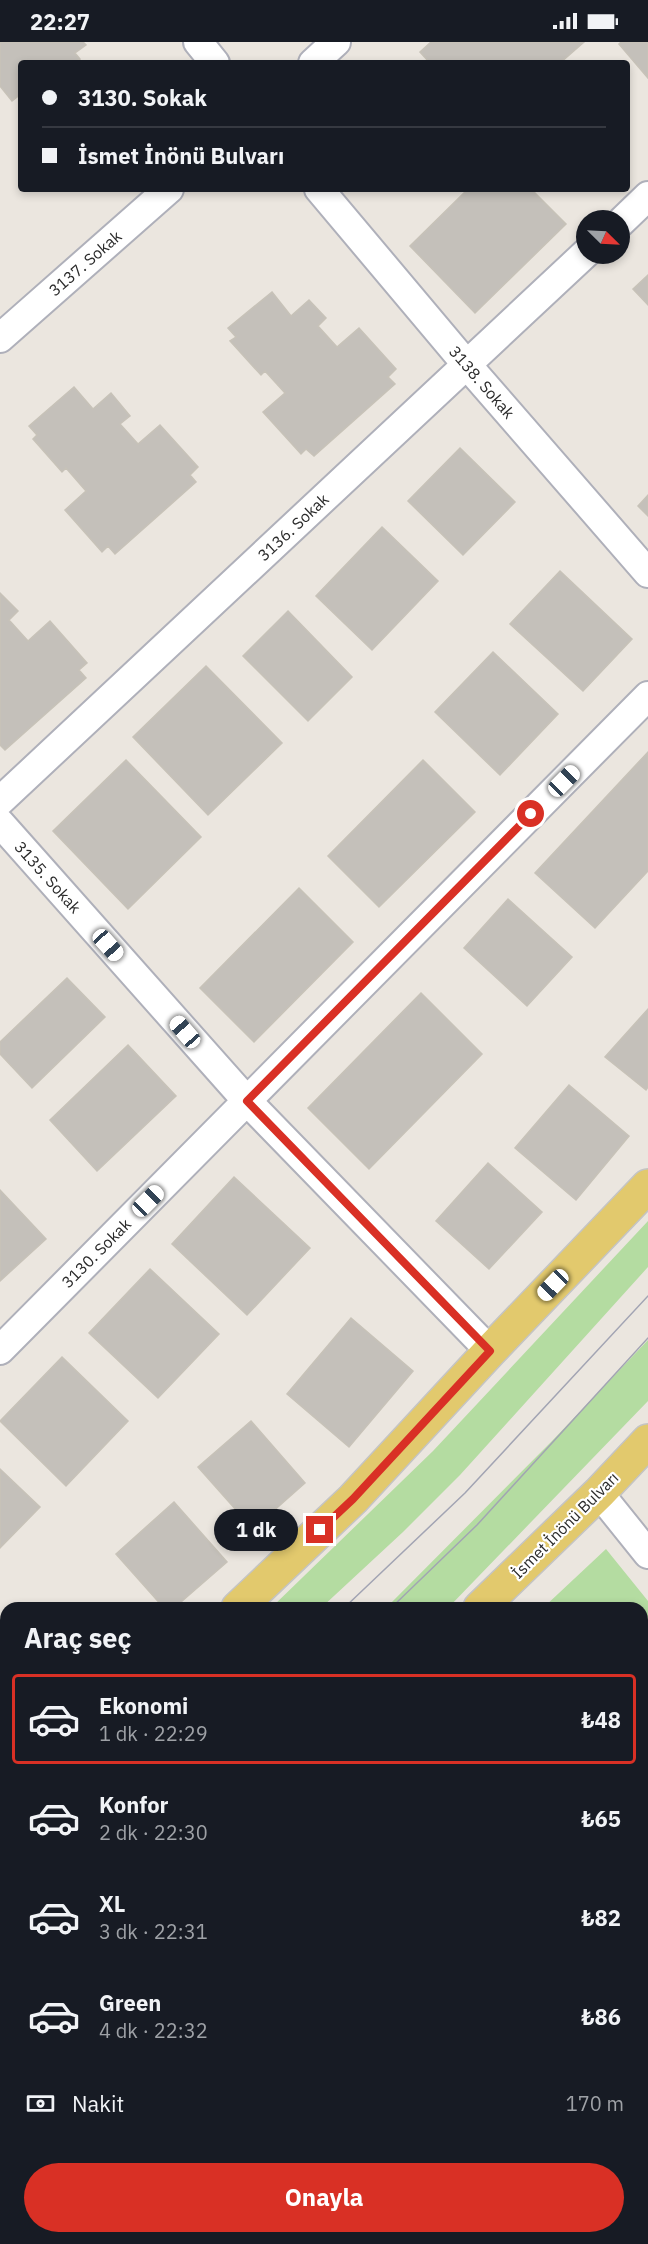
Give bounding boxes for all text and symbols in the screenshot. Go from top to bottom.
text: 22:27 [30,7,90,36]
text: 3130. Sokak [78,83,207,112]
text: İsmet İnönü Bulvarı [78,141,284,170]
north arrow [576,210,630,264]
map controls [576,210,630,264]
street label: 3137. Sokak [44,226,126,300]
street label: 3138. Sokak [445,341,519,423]
street label: 3136. Sokak [253,489,333,565]
car [545,762,583,800]
route start [517,800,544,827]
street label: 3135. Sokak [10,837,86,918]
car [89,926,127,964]
car [166,1013,204,1051]
car [129,1182,167,1220]
street label: 3130. Sokak [57,1214,135,1292]
car [534,1266,572,1304]
street label: İsmet İnönü Bulvarı [508,1468,622,1582]
callout: 1 dk [215,1509,299,1551]
text: 1 dk [236,1516,276,1543]
route end [306,1516,333,1543]
text: Araç seç [24,1620,131,1655]
text: Ekonomi [99,1691,188,1720]
icon: car [27,1692,81,1746]
text: ₺48 [581,1705,621,1734]
text: 1 dk · 22:29 [99,1720,208,1747]
text: Konfor [99,1790,168,1819]
icon: car [27,1791,81,1845]
text: ₺65 [581,1804,621,1833]
text: 2 dk · 22:30 [99,1819,208,1846]
text: XL [99,1889,125,1918]
icon: car [27,1890,81,1944]
text: ₺82 [581,1903,621,1932]
text: 3 dk · 22:31 [99,1918,208,1945]
text: Green [99,1988,161,2017]
icon: car [27,1989,81,2043]
text: ₺86 [581,2002,621,2031]
text: 4 dk · 22:32 [99,2017,208,2044]
icon: cash [24,2087,57,2120]
text: Nakit [72,2089,124,2118]
text: 170 m [566,2090,624,2117]
button: Onayla [24,2163,624,2232]

